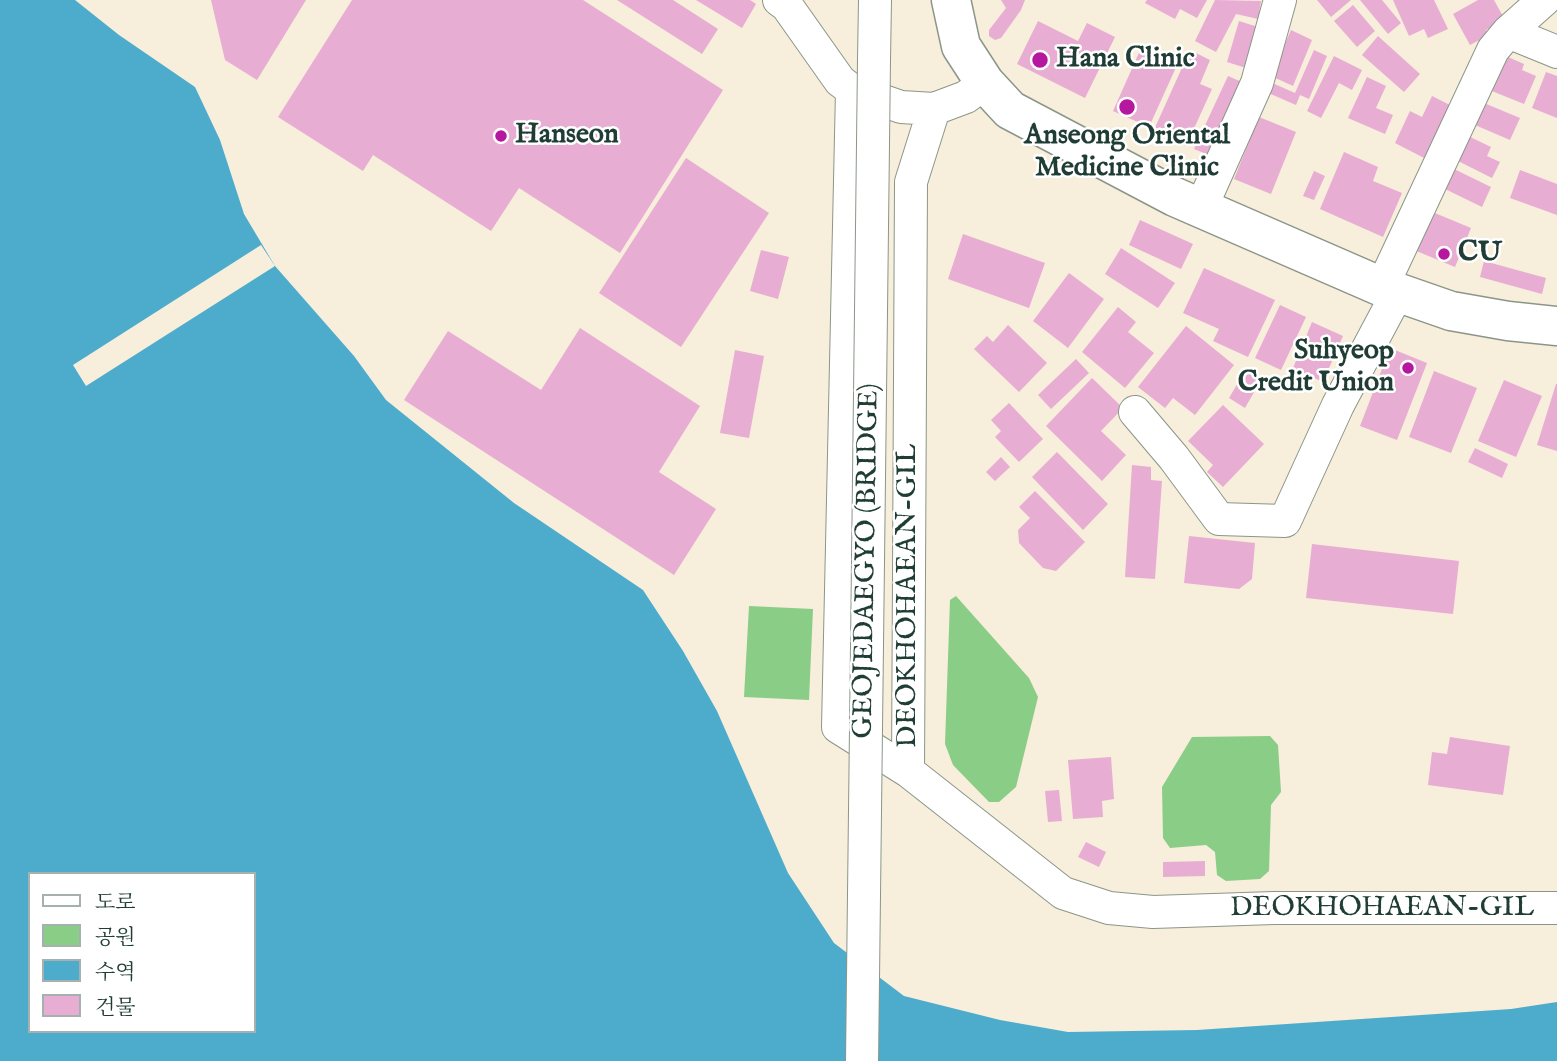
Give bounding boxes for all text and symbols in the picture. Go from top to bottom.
place label: Hana Clinic [1056,43,1195,77]
marker: Hana Clinic [1030,50,1050,70]
marker: Anseong Oriental Medicine Clinic [1117,97,1137,117]
place label: Hanseon [515,119,619,153]
place label: Anseong Oriental Medicine Clinic [1024,120,1230,186]
marker: Hanseon [493,128,509,144]
place label: CU [1458,237,1502,271]
marker: CU [1436,246,1452,262]
place label: Suhyeop Credit Union [1238,335,1394,401]
marker: Suhyeop Credit Union [1400,360,1416,376]
street label: GEOJEDAEGYO (BRIDGE) [848,383,888,739]
street label: DEOKHOHAEAN-GIL [892,444,926,748]
legend [28,872,256,1033]
text: 도로 [95,890,136,917]
street label: DEOKHOHAEAN-GIL [1230,892,1534,926]
text: 공원 [95,925,136,952]
text: 수역 [95,960,136,987]
text: 건물 [95,995,136,1022]

